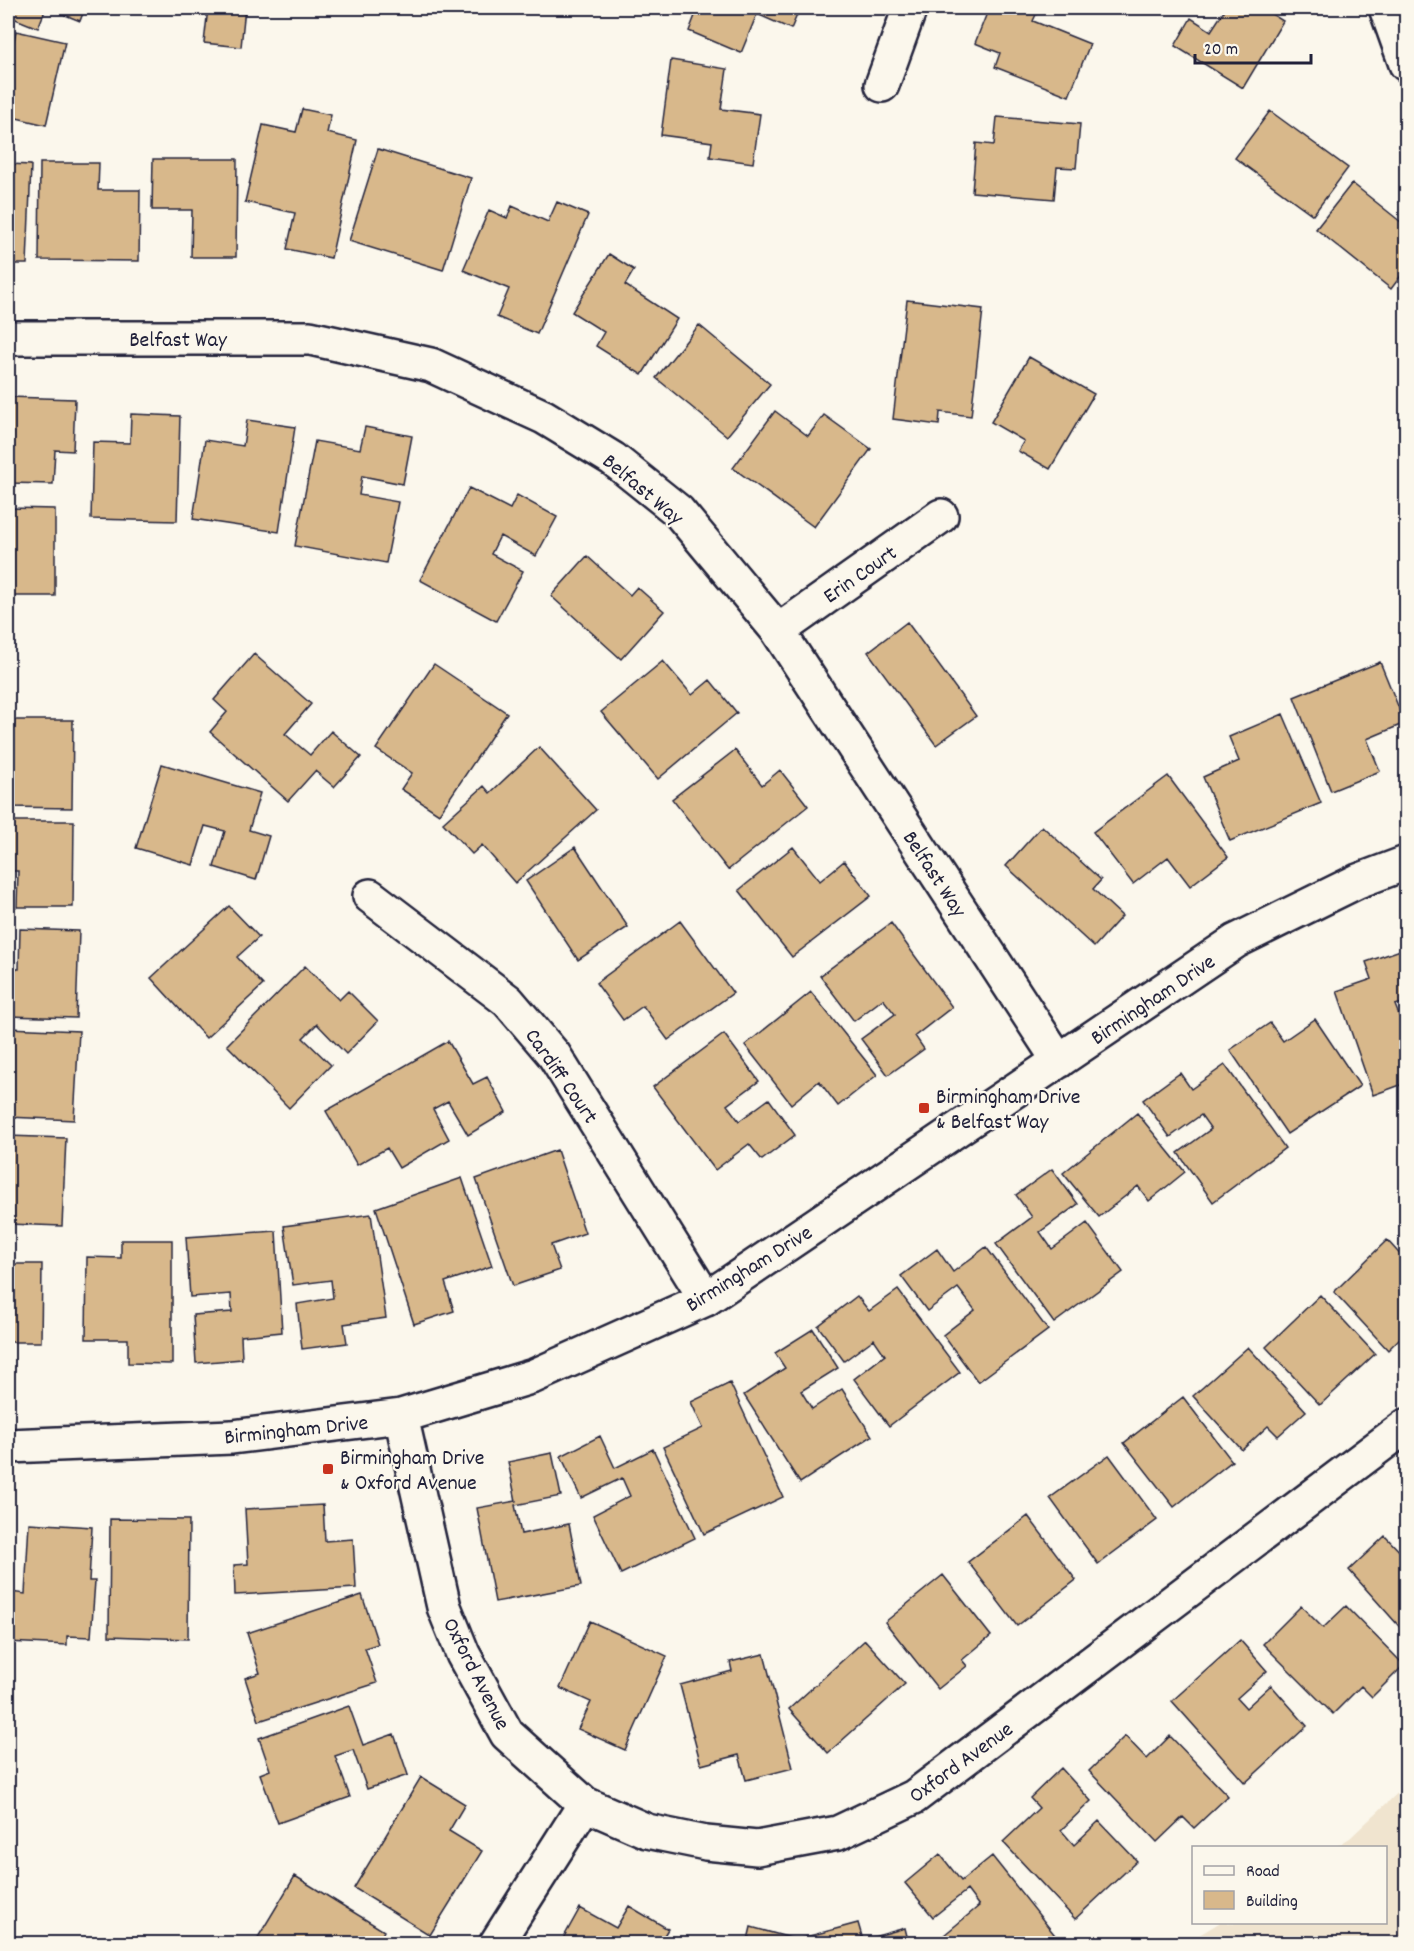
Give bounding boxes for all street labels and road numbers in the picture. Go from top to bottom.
street label: Belfast Way [129,326,228,357]
street label: Belfast Way [594,447,690,535]
street label: Erin Court [818,539,904,613]
street label: Belfast Way [893,826,973,925]
street label: Birmingham Drive [1085,948,1223,1054]
street label: Cardiff Court [516,1023,604,1131]
street label: Birmingham Drive [680,1219,819,1321]
street label: Birmingham Drive [223,1409,370,1454]
street label: Oxford Avenue [433,1613,516,1736]
street label: Oxford Avenue [904,1715,1021,1812]

